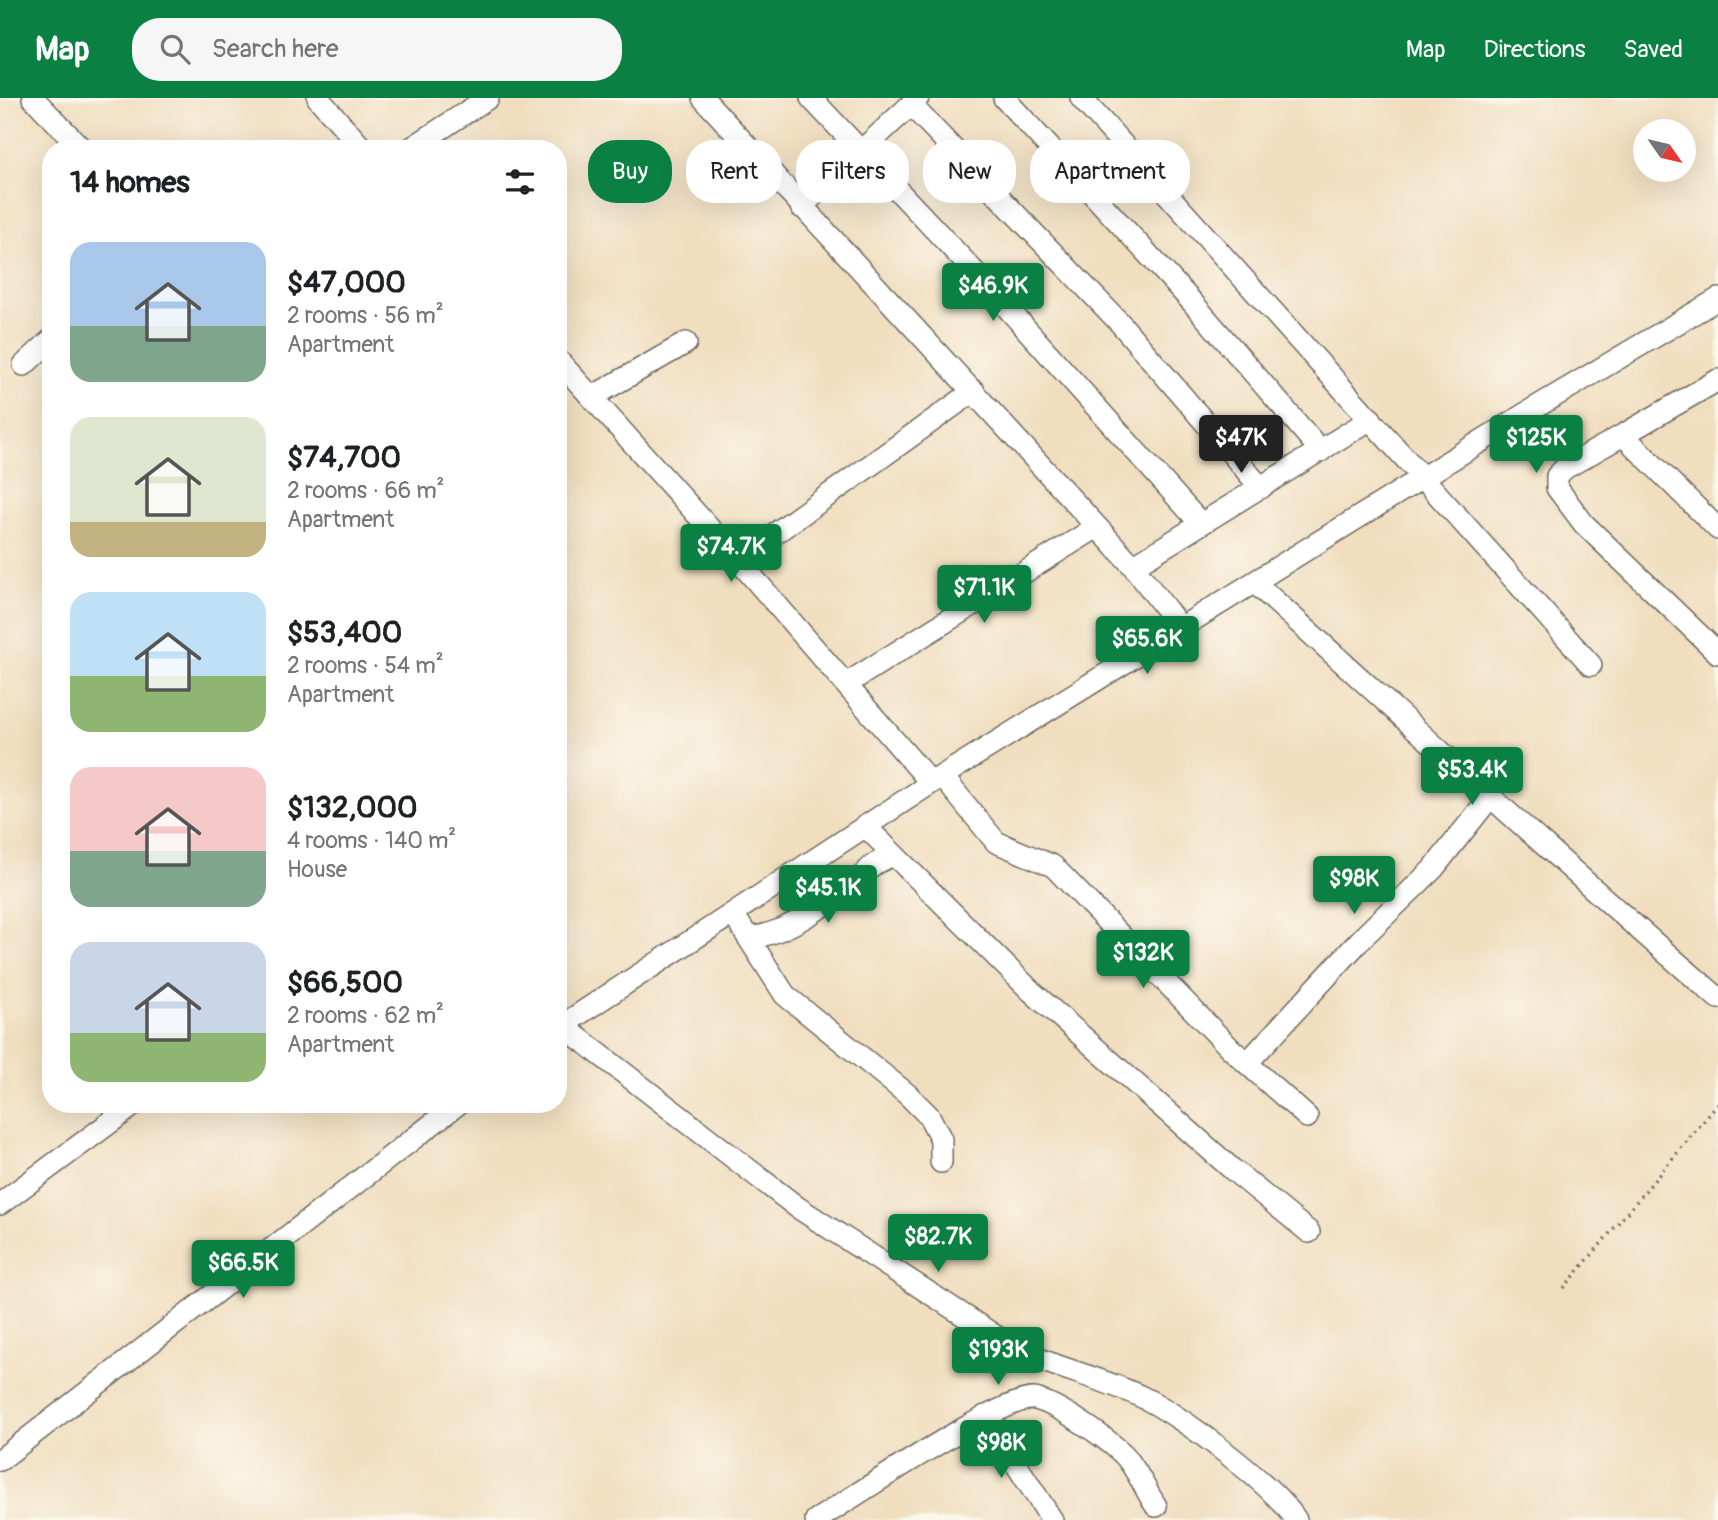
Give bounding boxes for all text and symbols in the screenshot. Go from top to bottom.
search box [132,18,622,81]
text: Map [35,29,90,70]
icon: search [156,30,194,68]
text: Search here [212,33,339,65]
text: Map [1406,35,1446,64]
text: Directions [1484,35,1585,64]
text: Saved [1623,35,1683,64]
north arrow [1633,119,1696,182]
map controls [1633,119,1696,182]
chip: Buy [588,140,672,203]
chip: Rent [686,140,782,203]
chip: Filters [796,140,909,203]
chip: New [923,140,1016,203]
chip: Apartment [1030,140,1190,203]
icon: filters [501,163,539,201]
text: 14 homes [70,164,190,201]
text: $47,000 [287,264,406,301]
pin: $46.9K [936,264,1050,323]
icon: home [126,270,210,354]
text: $46.9K [958,271,1028,300]
text: 2 rooms · 56 m² [287,301,444,330]
text: Apartment [287,330,394,359]
pin: $47K [1200,416,1282,475]
pin: $125K [1487,416,1585,475]
text: $47K [1215,423,1267,452]
text: $125K [1506,423,1566,452]
text: $74,700 [287,439,401,476]
icon: home [126,445,210,529]
text: 2 rooms · 66 m² [287,476,444,505]
text: Apartment [287,505,394,534]
pin: $74.7K [674,524,788,584]
text: $74.7K [696,532,766,561]
pin: $71.1K [927,566,1041,625]
text: $71.1K [953,573,1015,602]
text: $53,400 [287,614,402,651]
pin: $65.6K [1090,616,1204,676]
icon: home [126,620,210,704]
text: $65.6K [1112,624,1182,653]
text: 2 rooms · 54 m² [287,651,444,680]
text: Apartment [287,680,394,709]
pin: $53.4K [1415,748,1529,807]
text: $53.4K [1437,755,1507,784]
text: $132,000 [287,789,418,826]
icon: home [126,795,210,879]
text: 4 rooms · 140 m² [287,826,456,855]
text: House [287,855,347,884]
pin: $98K [1313,856,1395,916]
text: $98K [1329,864,1379,893]
pin: $45.1K [771,866,885,925]
text: $45.1K [795,873,861,902]
pin: $132K [1094,930,1192,990]
text: $132K [1112,938,1174,967]
text: $66,500 [287,964,403,1001]
icon: home [126,970,210,1054]
text: 2 rooms · 62 m² [287,1001,444,1030]
text: Apartment [287,1030,394,1059]
pin: $82.7K [881,1214,995,1274]
text: $82.7K [904,1222,972,1251]
pin: $66.5K [186,1240,300,1300]
text: $66.5K [208,1248,278,1277]
pin: $193K [949,1328,1047,1387]
text: $193K [968,1335,1028,1364]
pin: $98K [960,1420,1042,1480]
text: $98K [976,1428,1026,1457]

